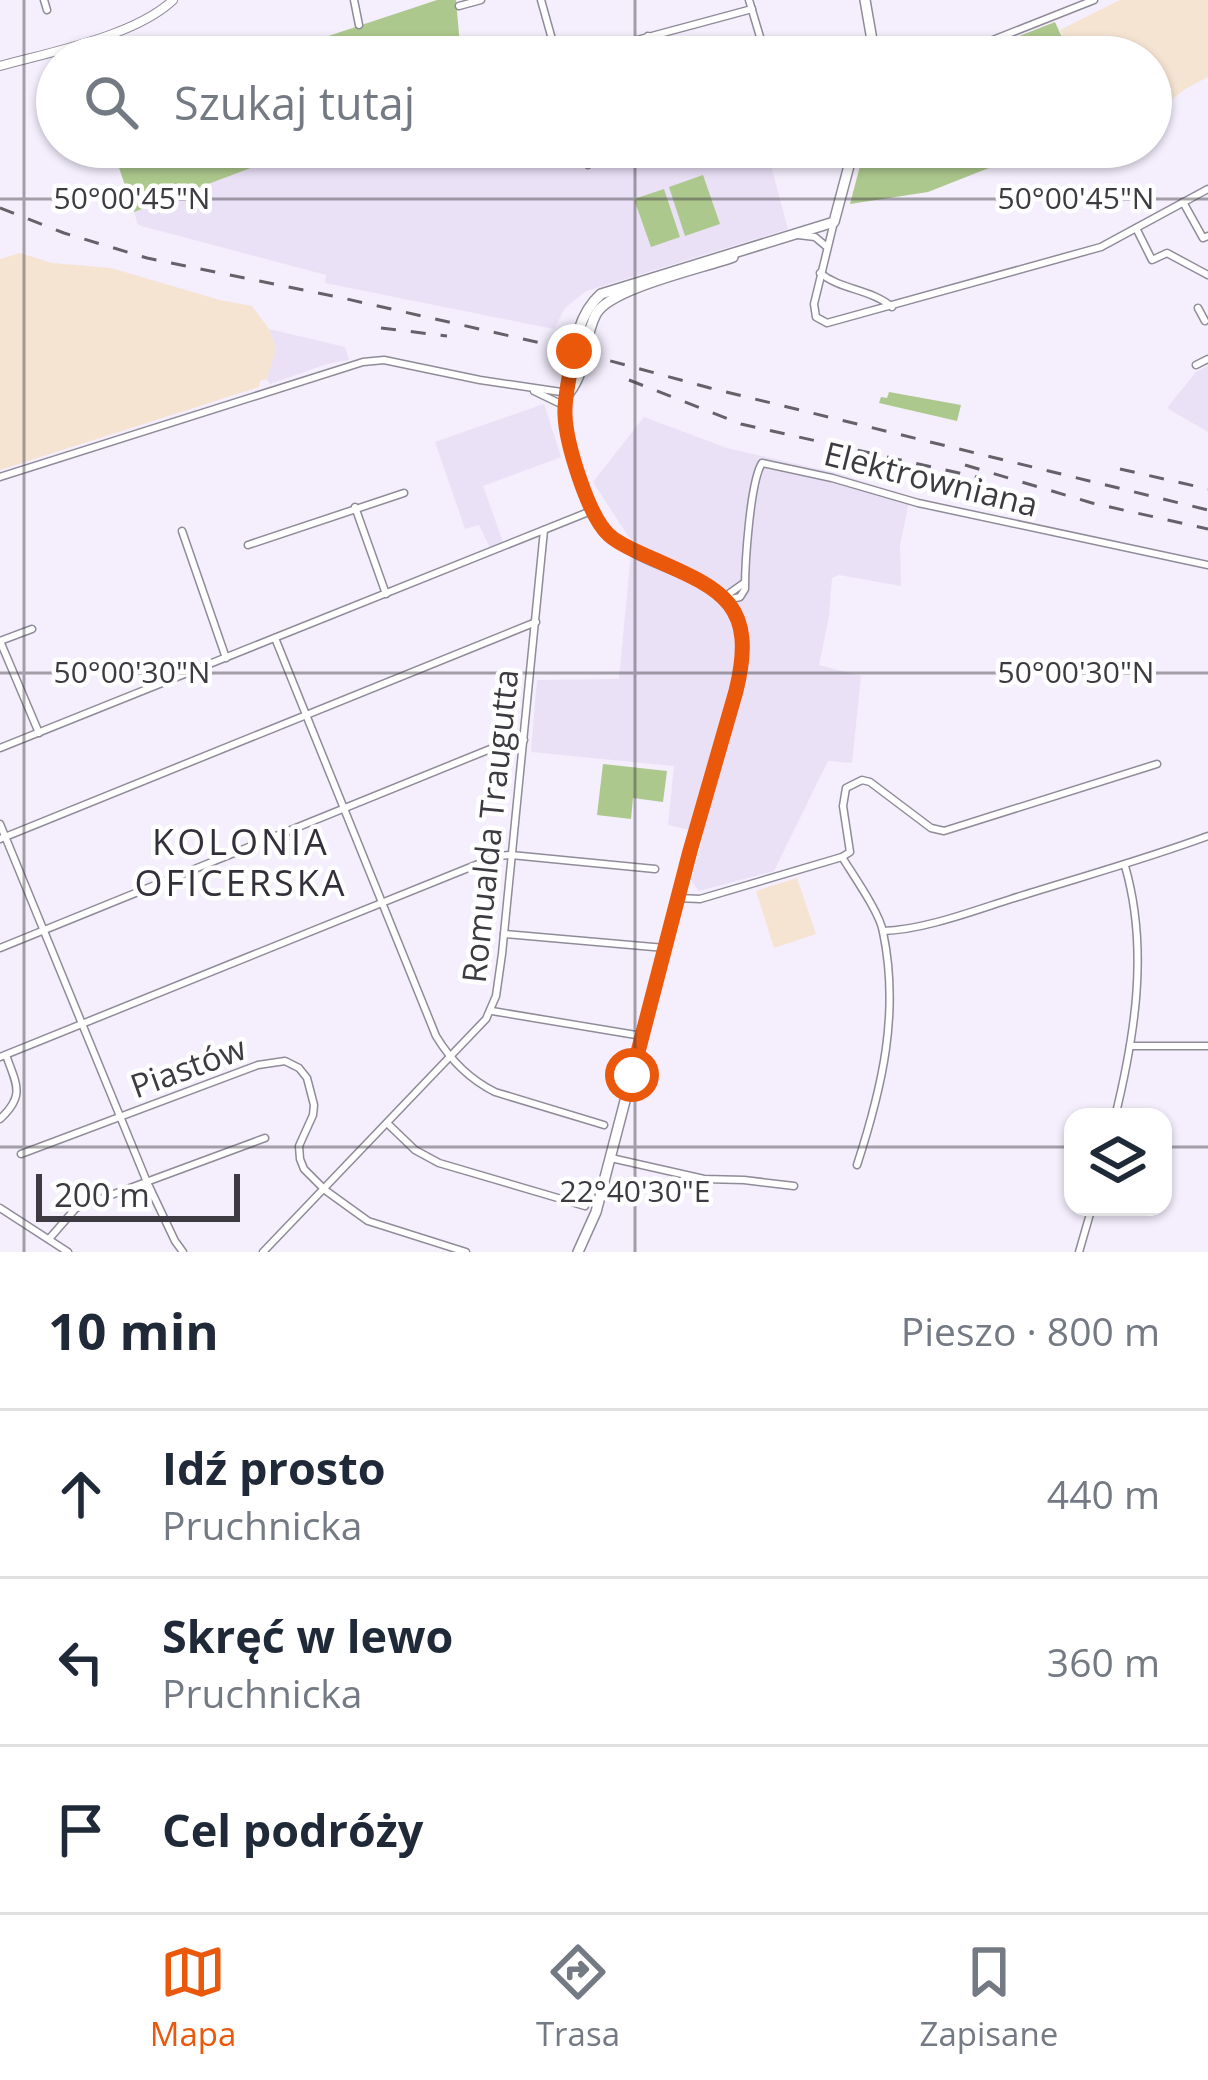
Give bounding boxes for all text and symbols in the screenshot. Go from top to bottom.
search box [36,36,1172,168]
icon: search [78,69,144,135]
text: Szukaj tutaj [174,72,415,133]
text: 50°00'45"N [54,177,210,218]
text: 50°00'45"N [998,177,1154,218]
route end [547,324,601,378]
street label: Elektrowniana [820,430,1043,527]
text: 50°00'30"N [54,651,210,692]
text: 50°00'30"N [998,651,1154,692]
street label: Romualda Traugutta [451,667,528,985]
district label: KOLONIA OFICERSKA [134,817,348,907]
street label: Piastów [124,1025,252,1108]
route start [605,1048,659,1102]
map controls [1064,1108,1172,1216]
button: layers [1064,1108,1172,1216]
scale bar [36,1168,240,1221]
text: 22°40'30"E [560,1170,710,1211]
text: 200 m [54,1172,150,1217]
text: 10 min [48,1295,219,1365]
text: Pieszo · 800 m [901,1304,1160,1357]
text: Idź prosto [162,1437,386,1498]
icon: ahead [48,1461,114,1527]
text: 440 m [1047,1467,1160,1520]
text: Pruchnicka [162,1498,363,1551]
text: Skręć w lewo [162,1605,453,1666]
icon: left [48,1629,114,1695]
text: 360 m [1047,1635,1160,1688]
text: Pruchnicka [162,1666,363,1719]
icon: arrive [48,1797,114,1863]
text: Cel podróży [162,1799,423,1860]
tab: Mapa [150,1939,236,2056]
tab: Trasa [536,1939,620,2056]
tab: Zapisane [920,1939,1058,2056]

